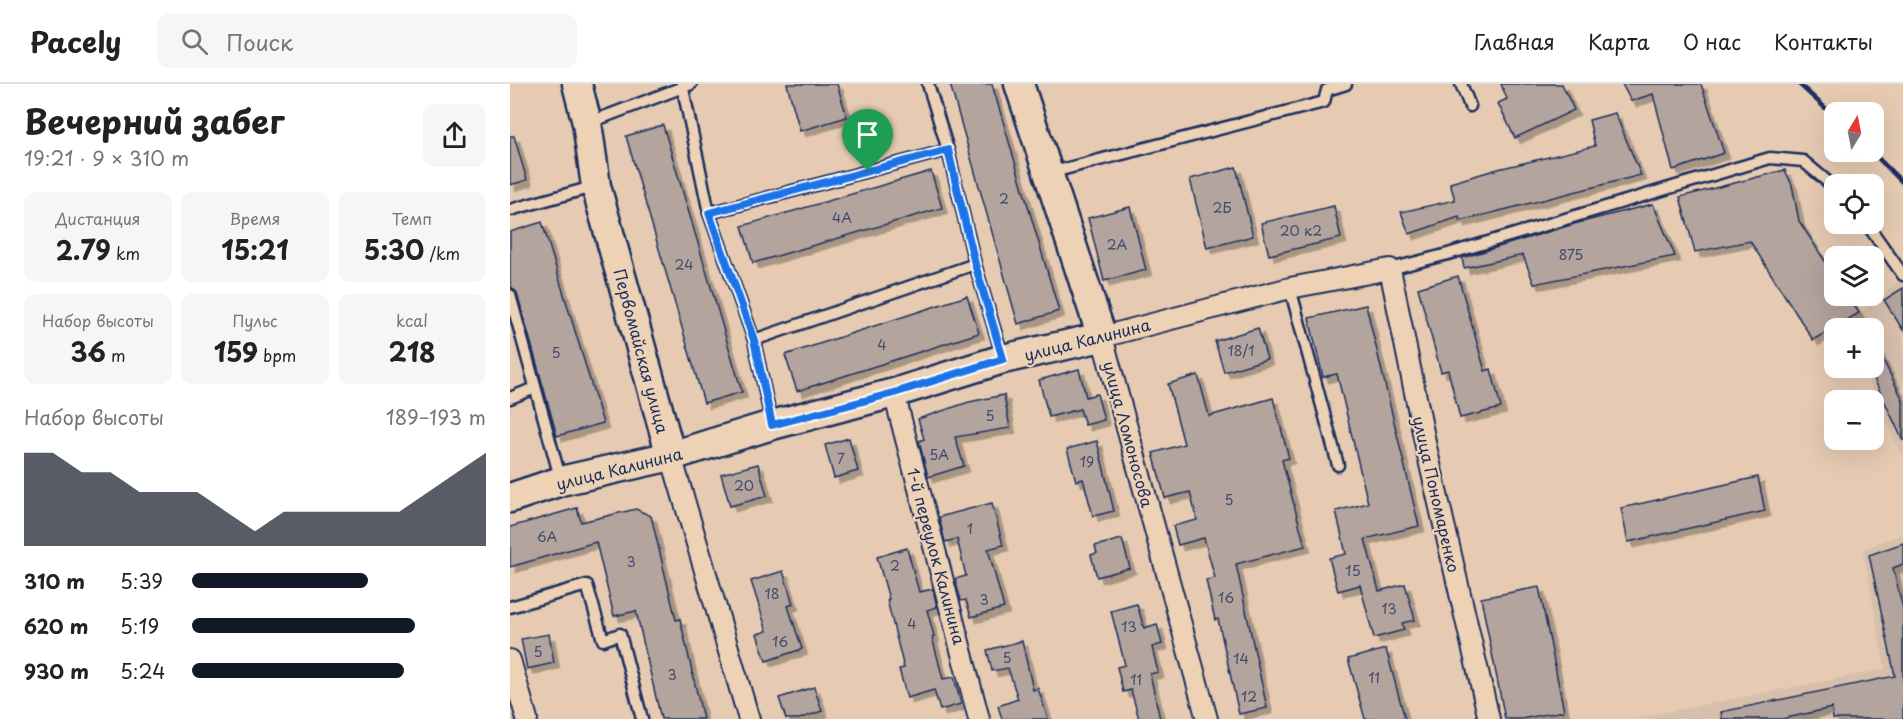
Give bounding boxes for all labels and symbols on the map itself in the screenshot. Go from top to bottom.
north arrow [1824,102,1884,162]
pin [842,109,893,171]
house number: 2 [999,188,1009,209]
house number: 2Б [1212,197,1232,218]
house number: 4А [832,207,852,228]
house number: 20 к2 [1280,220,1322,241]
house number: 2А [1107,234,1128,255]
house number: 875 [1559,244,1583,265]
house number: 24 [675,254,693,275]
street label: Первомайская улица [608,266,676,436]
street label: улица Калинина [1021,312,1153,366]
house number: 4 [877,334,887,355]
house number: 18/1 [1227,340,1255,361]
house number: 5 [551,342,561,363]
street label: улица Ломоносова [1098,358,1160,510]
house number: 5 [985,405,995,426]
street label: улица Пономаренко [1407,413,1467,575]
street label: улица Калинина [553,441,685,495]
house number: 5А [929,444,949,465]
house number: 7 [837,448,845,469]
house number: 19 [1080,451,1094,472]
street label: 1-й переулок Калинина [902,465,972,647]
house number: 20 [734,475,754,496]
house number: 5 [1224,489,1234,510]
house number: 1 [967,518,973,539]
house number: 6А [537,526,558,547]
house number: 3 [626,551,636,572]
house number: 2 [890,555,900,576]
house number: 15 [1345,560,1361,581]
house number: 18 [764,583,780,604]
house number: 16 [1218,587,1234,608]
house number: 3 [979,589,989,610]
house number: 13 [1381,598,1397,619]
house number: 4 [907,613,917,634]
house number: 13 [1121,616,1137,637]
house number: 16 [772,631,788,652]
house number: 5 [533,641,543,662]
house number: 5 [1002,647,1012,668]
house number: 14 [1233,648,1249,669]
house number: 3 [667,664,677,685]
house number: 11 [1368,667,1380,688]
house number: 11 [1130,669,1142,690]
house number: 12 [1241,686,1257,707]

